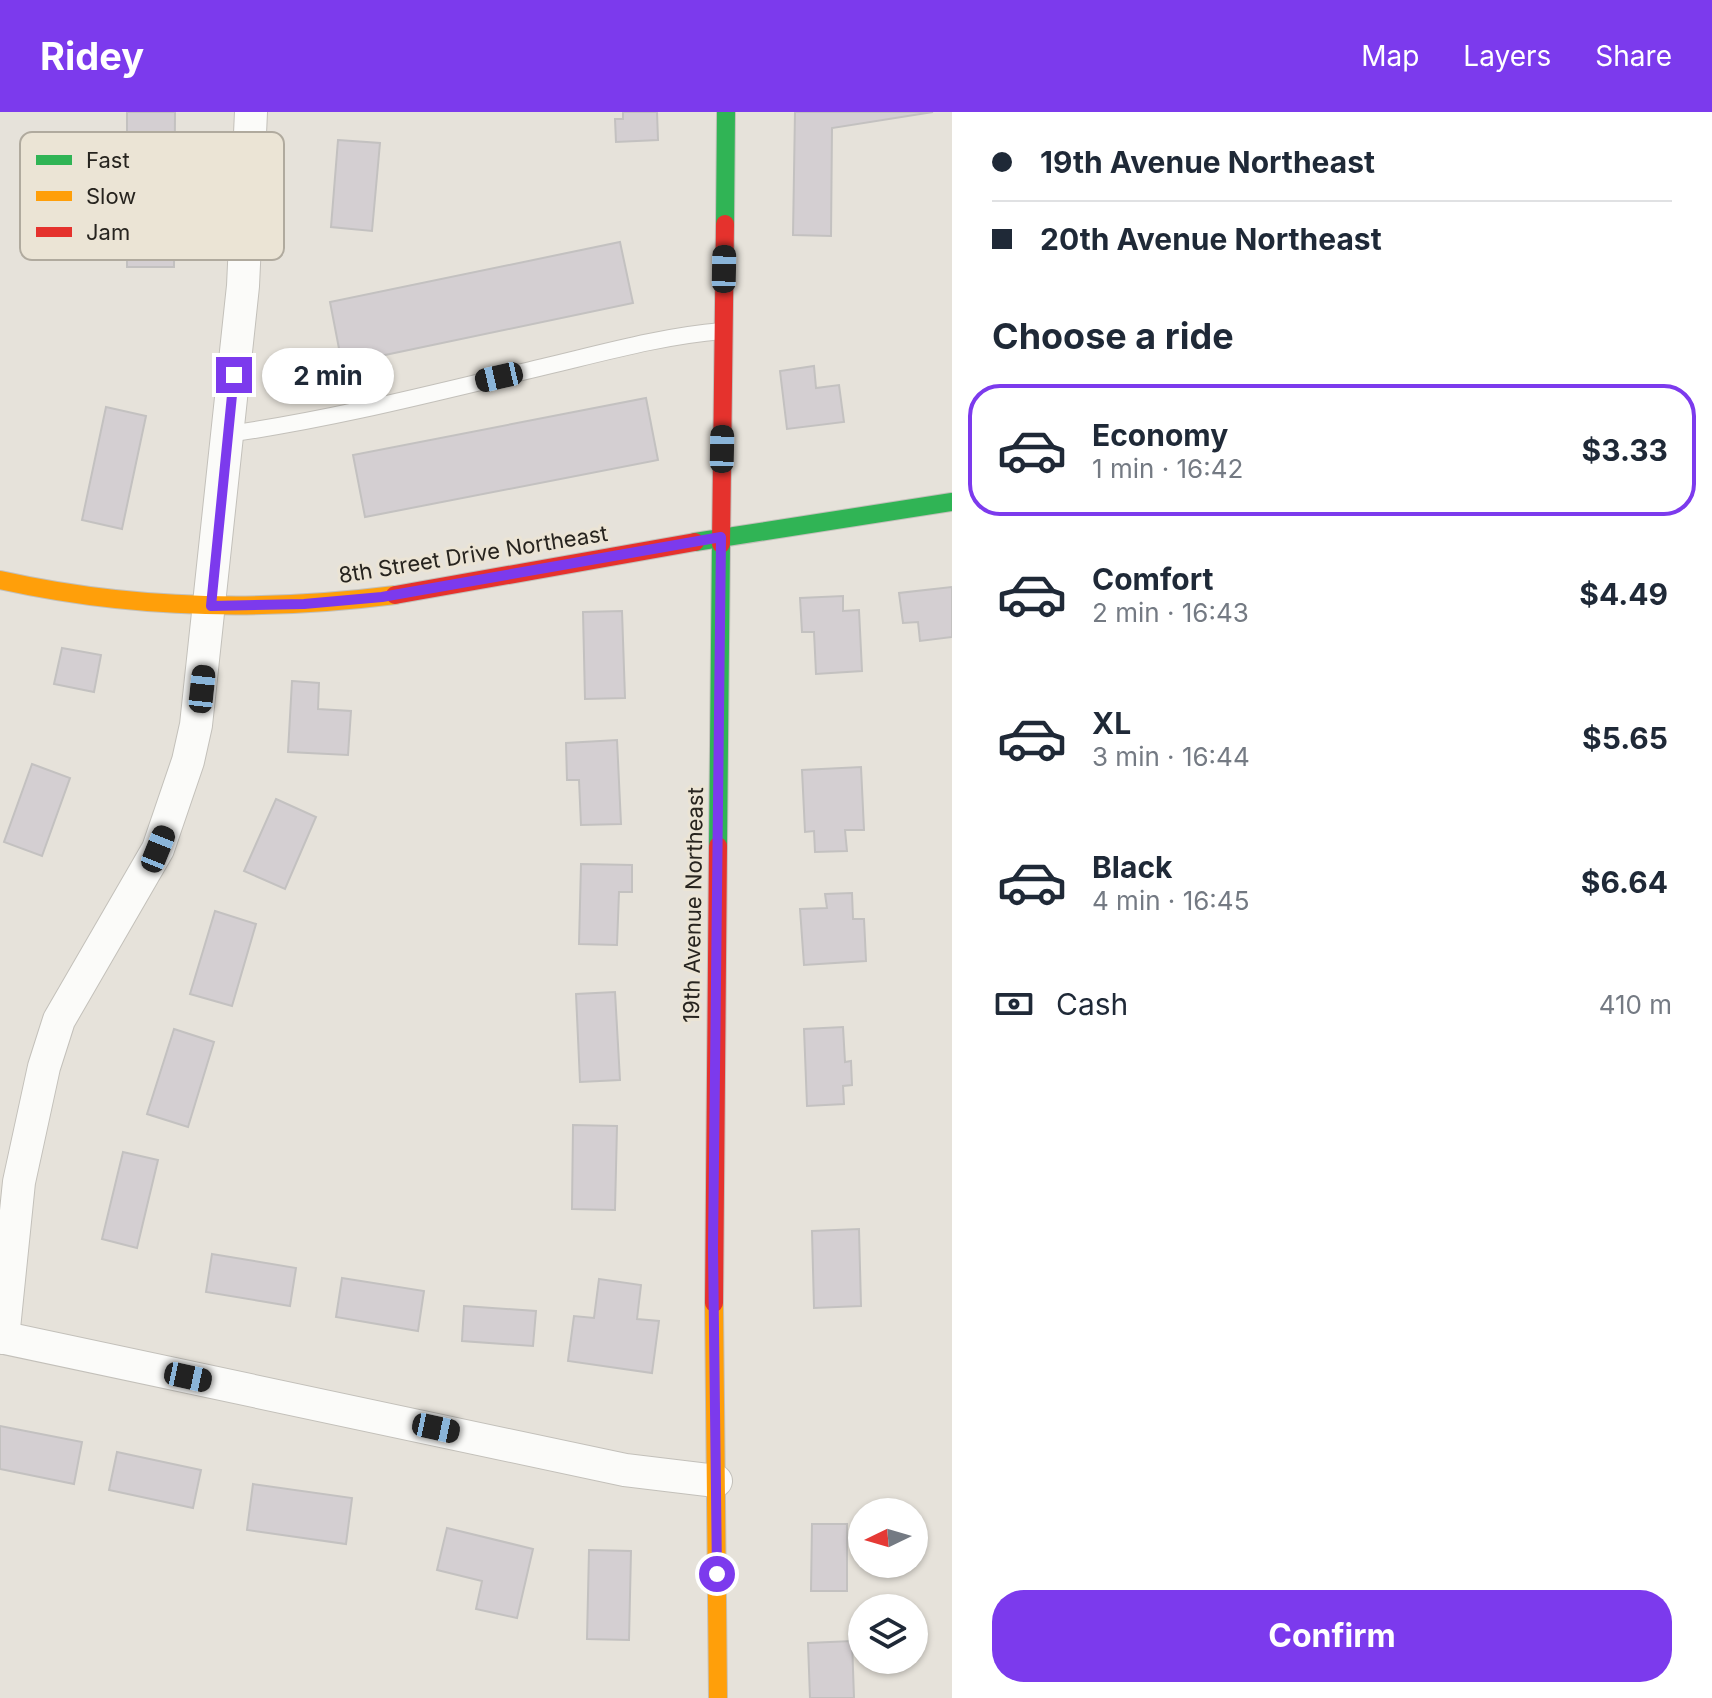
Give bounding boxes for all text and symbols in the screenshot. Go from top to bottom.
text: Ridey [40,33,144,79]
text: Map [1361,39,1419,73]
text: Layers [1463,39,1551,73]
text: Share [1595,39,1672,73]
legend [20,132,284,260]
text: 19th Avenue Northeast [1040,144,1375,180]
text: Fast [86,147,130,173]
text: Slow [86,183,136,209]
text: Jam [86,219,130,245]
text: 20th Avenue Northeast [1040,221,1382,257]
car [712,245,736,293]
text: Choose a ride [992,314,1234,358]
callout: 2 min [262,347,394,403]
route end [216,357,252,393]
text: 2 min [293,360,363,391]
car [473,360,525,394]
icon: car [996,414,1068,486]
text: Economy [1092,417,1228,453]
car [710,425,734,473]
text: $3.33 [1582,432,1668,468]
text: 1 min · 16:42 [1092,453,1243,484]
street label: 8th Street Drive Northeast [337,520,609,588]
icon: car [996,558,1068,630]
text: Comfort [1092,561,1213,597]
text: $4.49 [1579,576,1668,612]
text: 2 min · 16:43 [1092,597,1249,628]
car [188,664,216,714]
icon: car [996,702,1068,774]
text: XL [1092,705,1131,741]
text: $5.65 [1582,720,1668,756]
text: 3 min · 16:44 [1092,741,1250,772]
street label: 19th Avenue Northeast [678,787,708,1023]
car [138,822,178,876]
icon: car [996,846,1068,918]
text: Black [1092,849,1172,885]
text: $6.64 [1581,864,1668,900]
text: 4 min · 16:45 [1092,885,1249,916]
icon: cash [992,982,1036,1026]
text: Cash [1056,986,1128,1022]
text: 410 m [1599,989,1672,1020]
car [162,1360,214,1394]
car [410,1411,462,1445]
north arrow [848,1498,928,1578]
map controls [848,1498,928,1674]
route start [699,1556,735,1592]
button: Confirm [992,1590,1672,1682]
button: layers [848,1594,928,1674]

